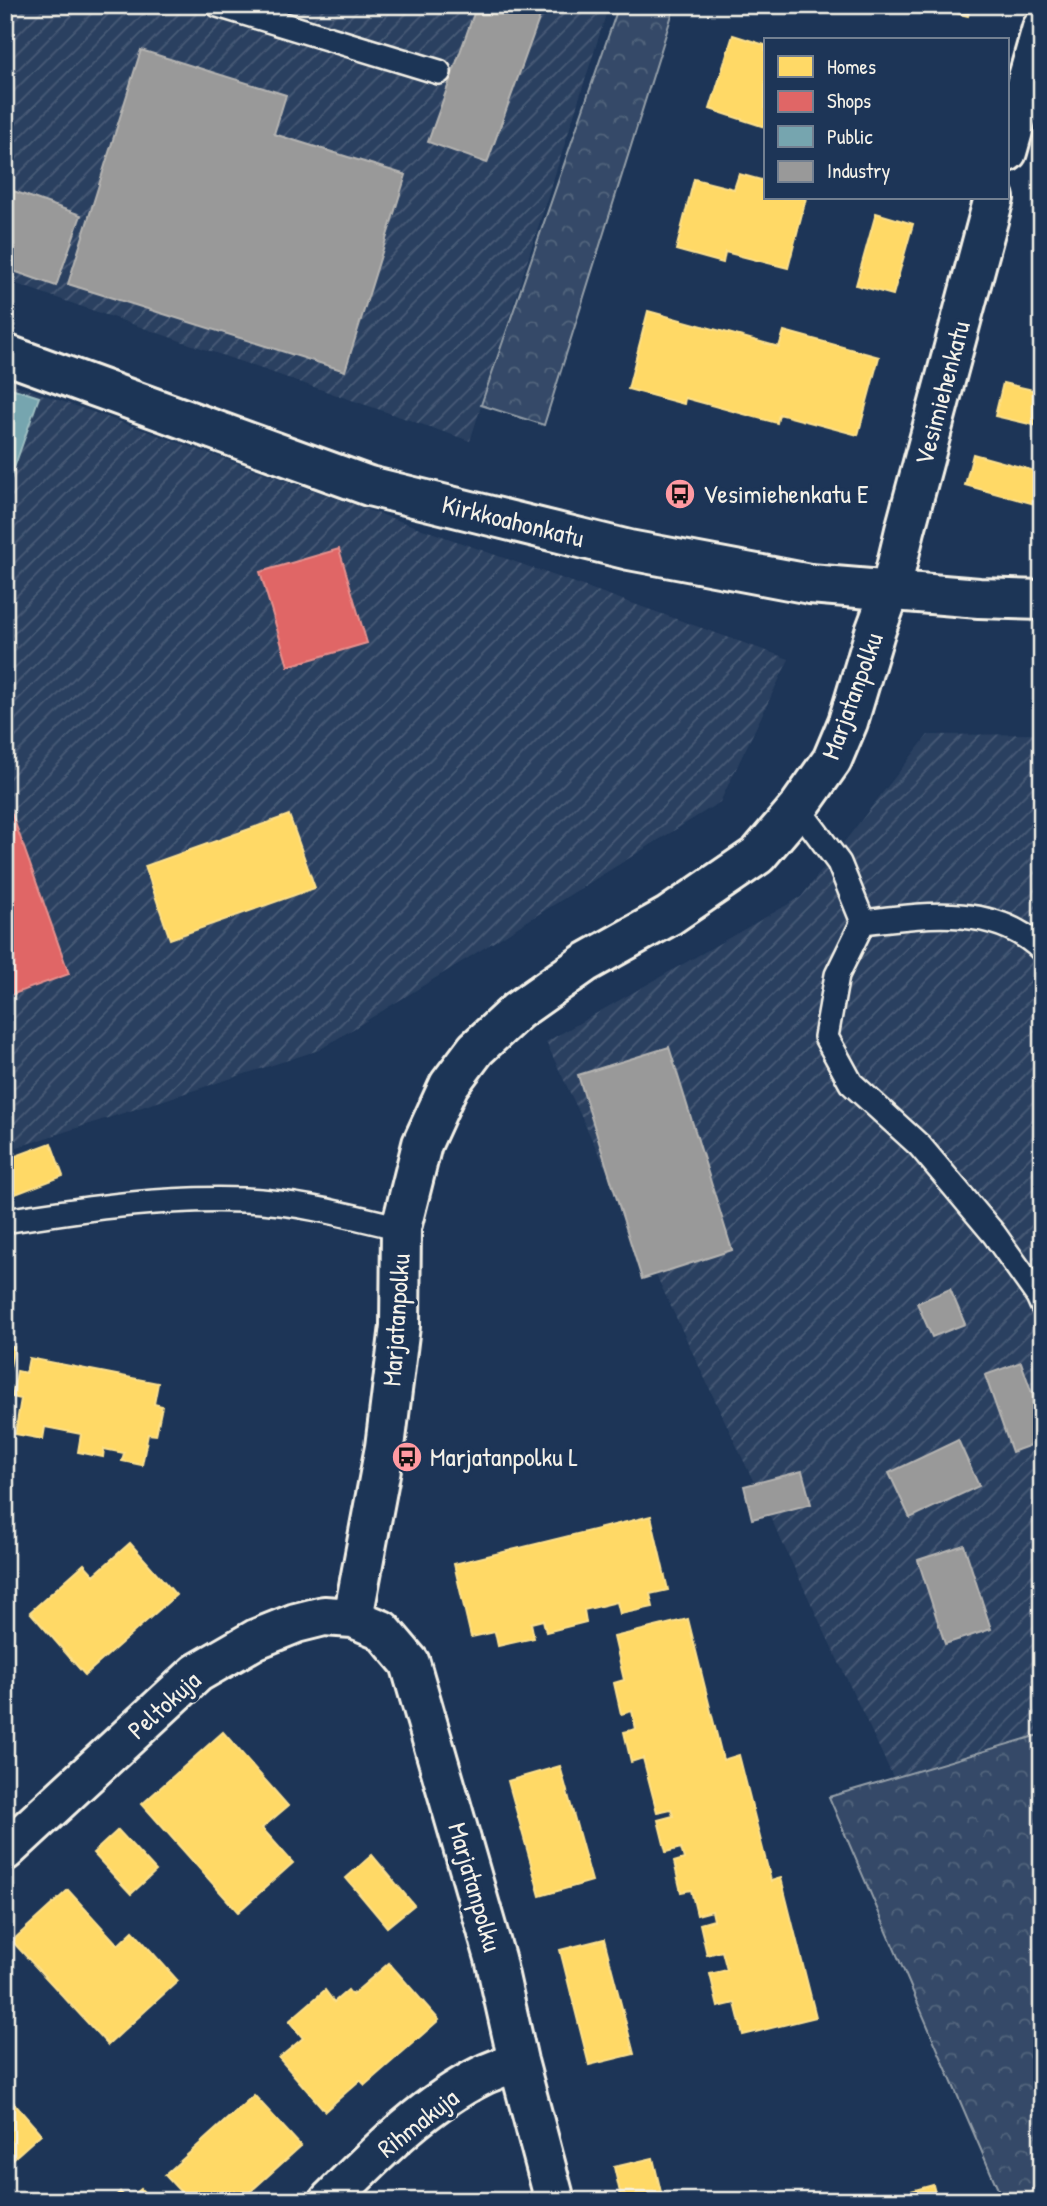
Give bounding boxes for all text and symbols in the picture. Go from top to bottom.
legend [764,38,1009,200]
text: Homes [827,52,876,81]
text: Shops [827,86,871,115]
text: Public [827,122,873,151]
text: Industry [827,156,890,185]
street label: Vesimiehenkatu [905,317,978,469]
place label: Vesimiehenkatu E [703,476,869,511]
bus stop icon: Vesimiehenkatu E [663,477,697,511]
street label: Kirkkoahonkatu [438,486,588,555]
street label: Marjatanpolku [812,628,891,764]
street label: Marjatanpolku [373,1253,418,1387]
place label: Marjatanpolku L [430,1439,578,1474]
bus stop icon: Marjatanpolku L [390,1440,424,1474]
street label: Peltokuja [120,1663,208,1747]
street label: Marjatanpolku [440,1818,511,1955]
street label: Rihmakuja [370,2080,465,2165]

